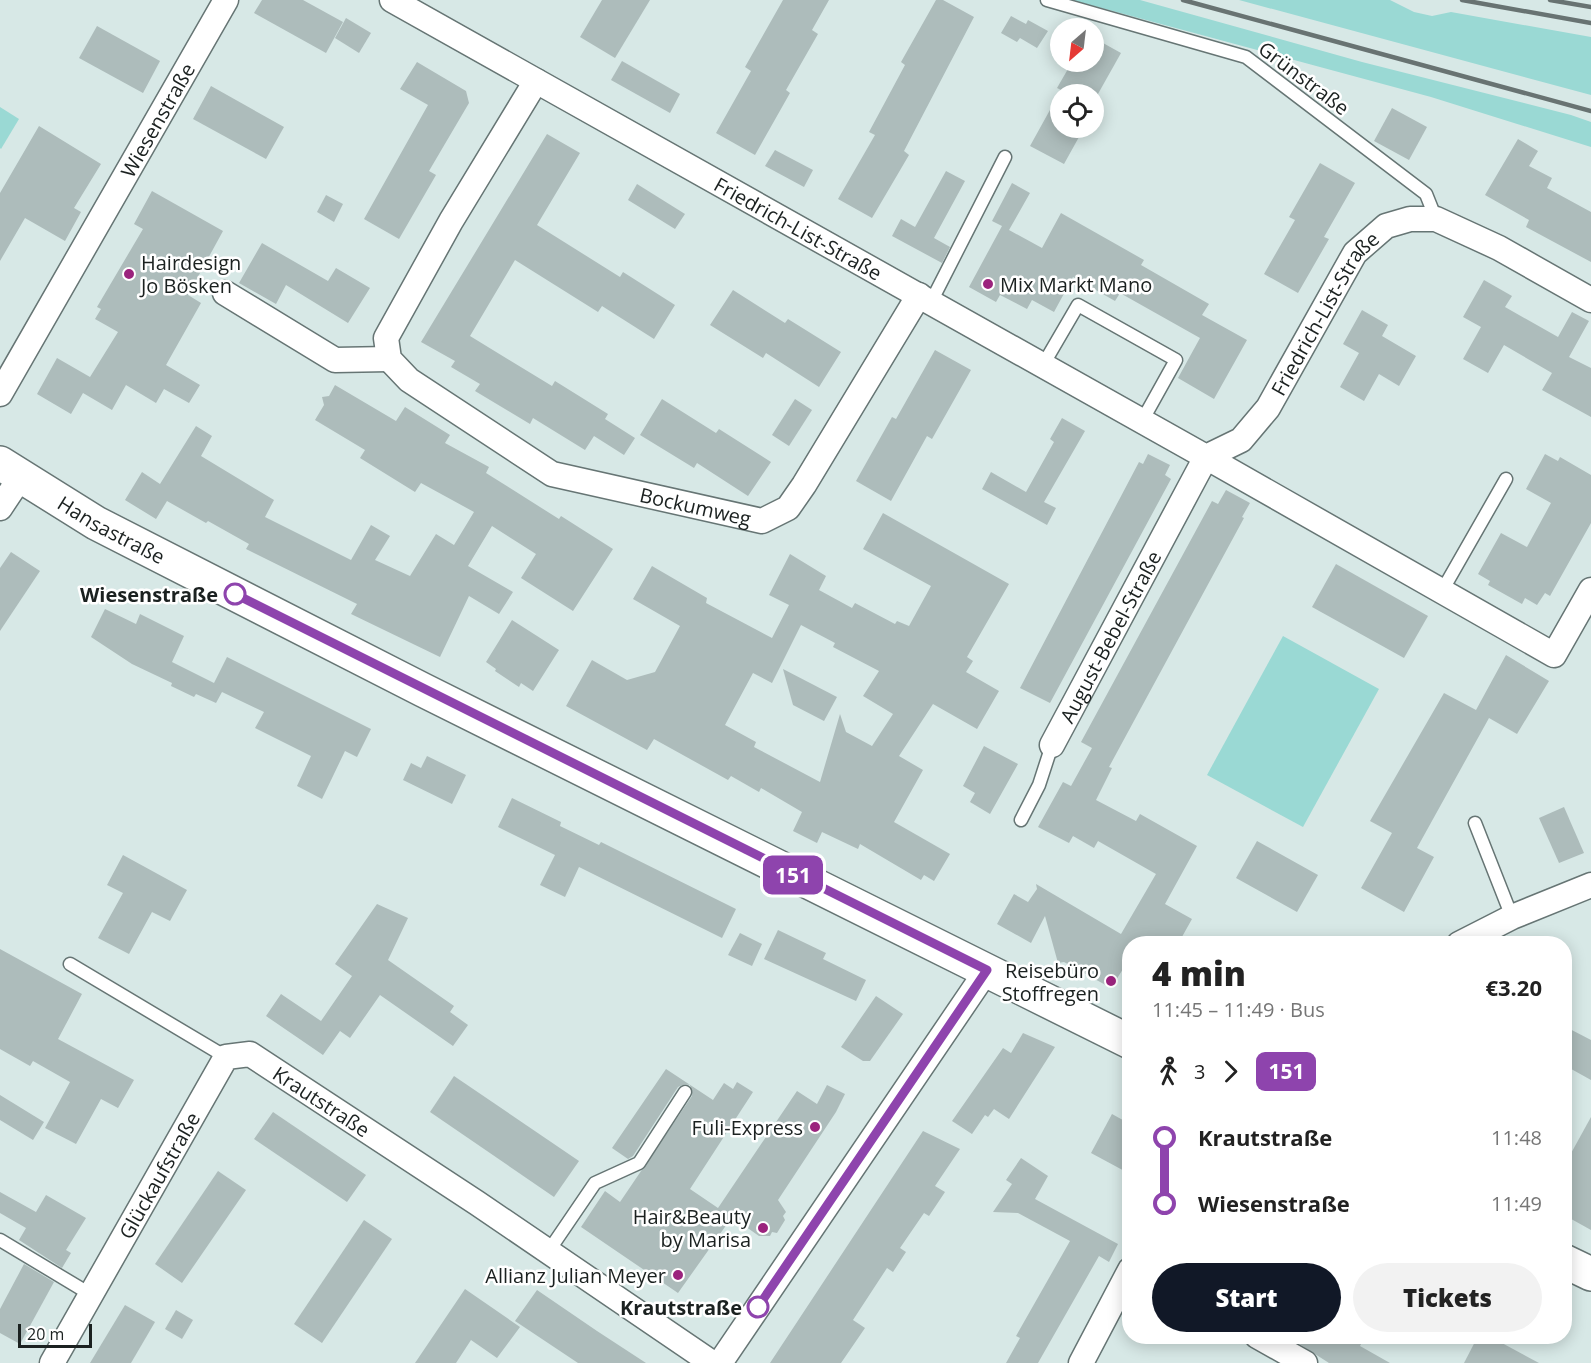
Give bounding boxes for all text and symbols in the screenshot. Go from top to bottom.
north arrow [1050,18,1104,72]
map controls [1050,18,1104,138]
street label: Grünstraße [1253,35,1355,121]
street label: Wiesenstraße [114,58,201,182]
button: locate [1050,84,1104,138]
street label: Friedrich-List-Straße [710,170,887,286]
street label: Friedrich-List-Straße [1264,225,1384,400]
place label: Hairdesign Jo Bösken [139,249,241,299]
marker: Hairdesign Jo Bösken [122,267,136,281]
place label: Mix Markt Mano [1000,271,1152,298]
marker: Mix Markt Mano [981,277,995,291]
street label: Bockumweg [637,481,754,532]
street label: Hansastraße [53,489,170,570]
street label: August-Bebel-Straße [1053,546,1167,727]
place label: Wiesenstraße [80,581,218,608]
marker: Wiesenstraße [224,583,246,605]
line badge: 151 [758,856,828,894]
text: 151 [775,861,811,889]
text: 4 min [1152,951,1246,996]
place label: Reisebüro Stoffregen [1002,957,1099,1007]
text: €3.20 [1485,972,1542,1002]
marker: Reisebüro Stoffregen [1104,974,1118,988]
text: 11:45 – 11:49 · Bus [1152,996,1325,1023]
icon: walk [1152,1055,1185,1088]
icon: forward [1214,1055,1247,1088]
text: 151 [1268,1057,1304,1085]
text: 3 [1194,1058,1205,1085]
street label: Krautstraße [268,1059,375,1143]
street label: Glückaufstraße [112,1107,206,1244]
place label: Fuli-Express [692,1114,803,1141]
marker: Fuli-Express [808,1120,822,1134]
text: Krautstraße [1198,1122,1332,1152]
text: 11:48 [1491,1124,1542,1151]
text: Wiesenstraße [1198,1188,1350,1218]
text: 11:49 [1491,1190,1542,1217]
place label: Hair&Beauty by Marisa [633,1203,752,1253]
marker: Hair&Beauty by Marisa [756,1221,770,1235]
place label: Allianz Julian Meyer [485,1262,666,1289]
button: Start [1152,1263,1341,1332]
button: Tickets [1353,1263,1542,1332]
marker: Allianz Julian Meyer [671,1268,685,1282]
place label: Krautstraße [620,1294,742,1321]
marker: Krautstraße [747,1296,769,1318]
scale bar [18,1321,92,1348]
text: 20 m [27,1323,64,1345]

